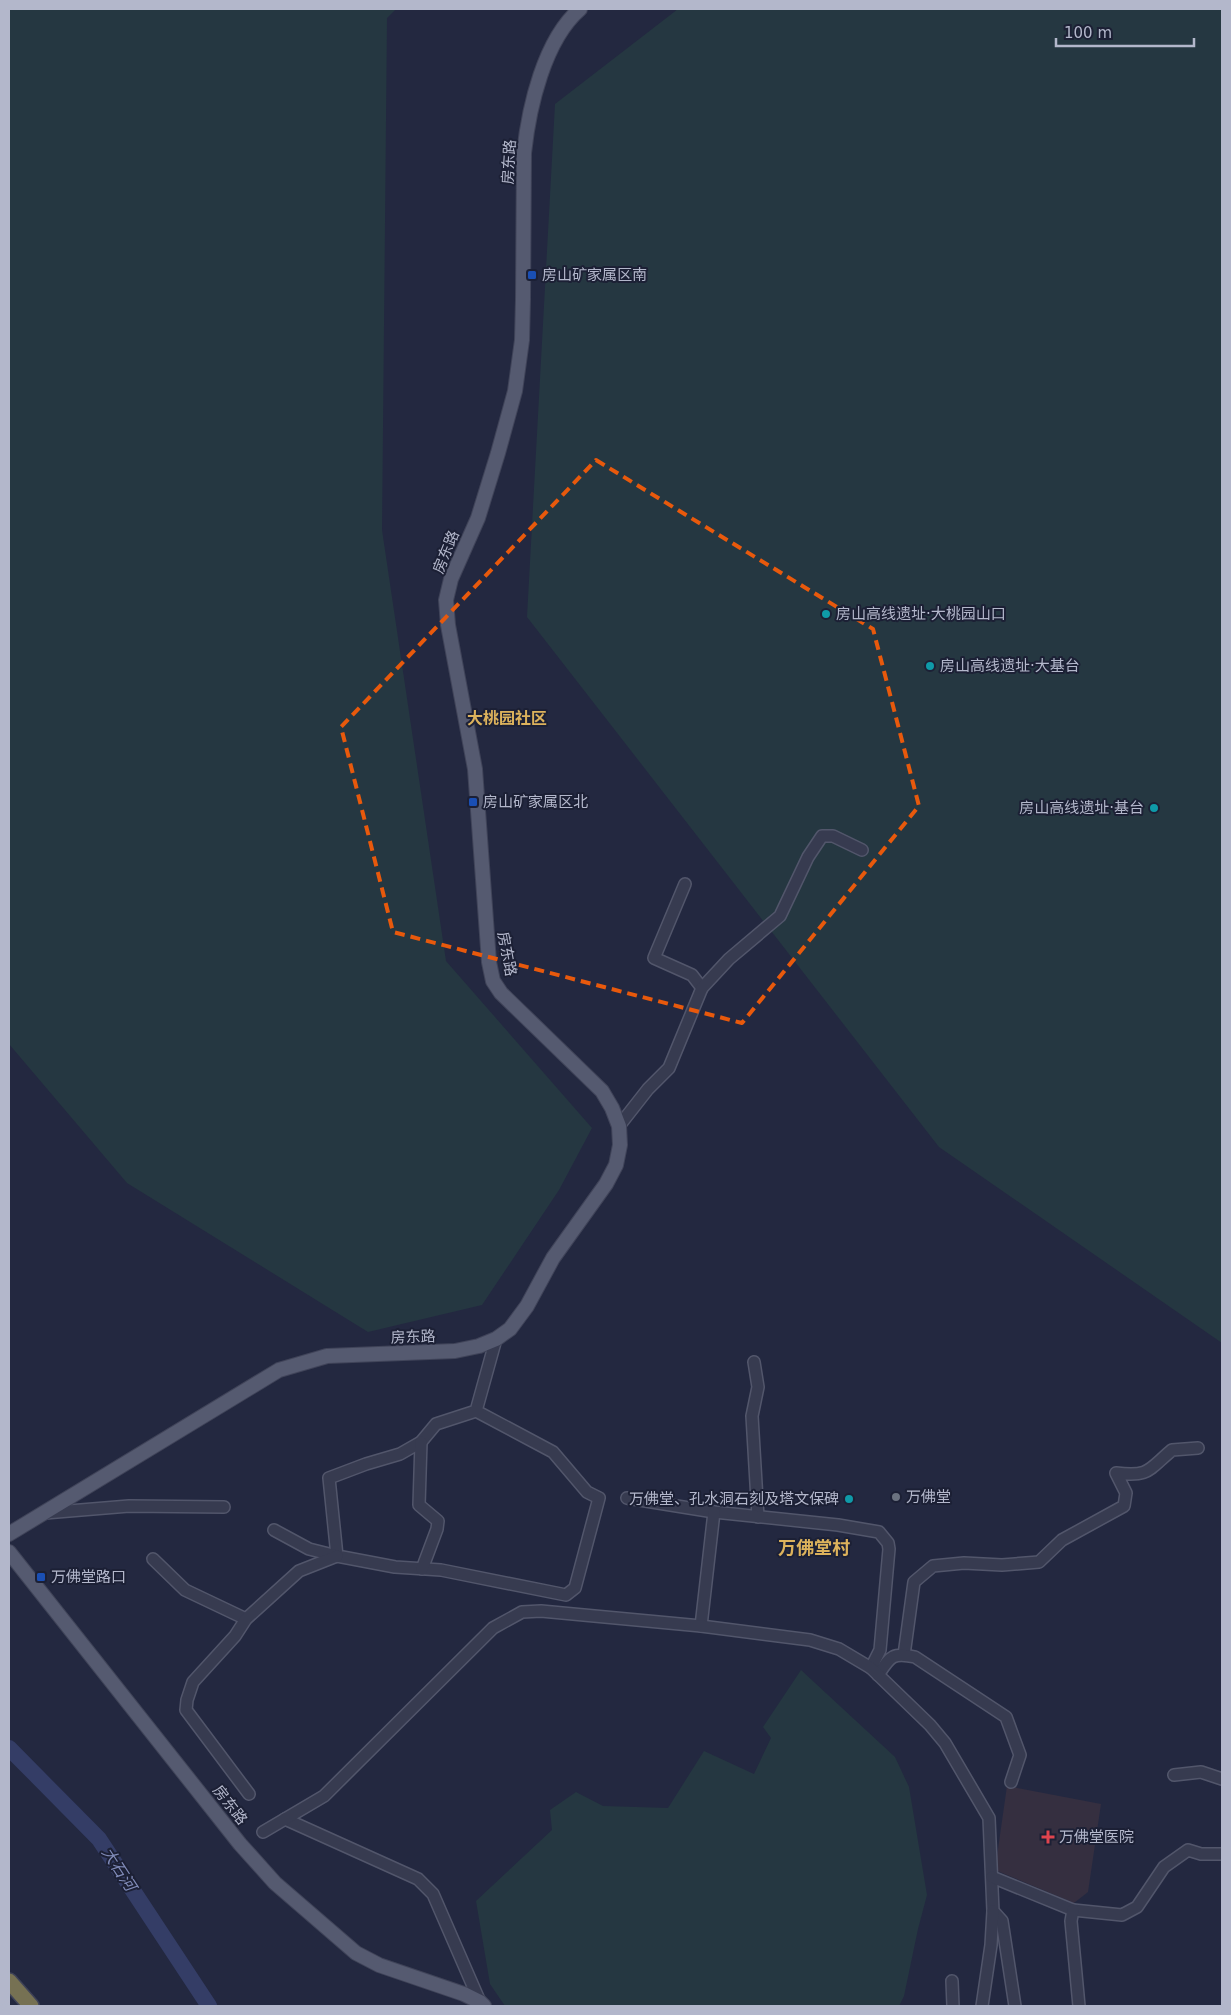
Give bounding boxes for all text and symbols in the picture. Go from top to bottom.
scale bar [1056,15,1194,47]
text: 100 m [1064,24,1112,42]
street label: 房东路 [499,139,519,185]
place label: 房山矿家属区南 [542,266,647,284]
marker: 房山矿家属区南 [526,269,538,281]
street label: 房东路 [429,528,463,576]
place label: 房山高线遗址·大桃园山口 [836,605,1006,623]
marker: 房山高线遗址·大桃园山口 [820,608,832,620]
place label: 房山高线遗址·大基台 [940,657,1080,675]
marker: 房山高线遗址·大基台 [924,660,936,672]
district label: 大桃园社区 [467,709,547,728]
place label: 房山矿家属区北 [483,793,588,811]
marker: 房山矿家属区北 [467,796,479,808]
place label: 房山高线遗址·基台 [1019,799,1144,817]
marker: 房山高线遗址·基台 [1148,802,1160,814]
street label: 房东路 [494,930,520,978]
street label: 房东路 [390,1327,436,1347]
place label: 万佛堂 [906,1488,951,1506]
place label: 万佛堂、孔水洞石刻及塔文保碑 [629,1490,839,1508]
marker: 万佛堂 [890,1491,902,1503]
marker: 万佛堂、孔水洞石刻及塔文保碑 [843,1493,855,1505]
district label: 万佛堂村 [778,1537,850,1558]
place label: 万佛堂路口 [51,1568,126,1586]
marker: 万佛堂路口 [35,1571,47,1583]
street label: 房东路 [209,1782,251,1828]
place label: 万佛堂医院 [1059,1828,1134,1846]
marker: 万佛堂医院 [1041,1830,1055,1844]
water label: 大石河 [98,1844,142,1897]

